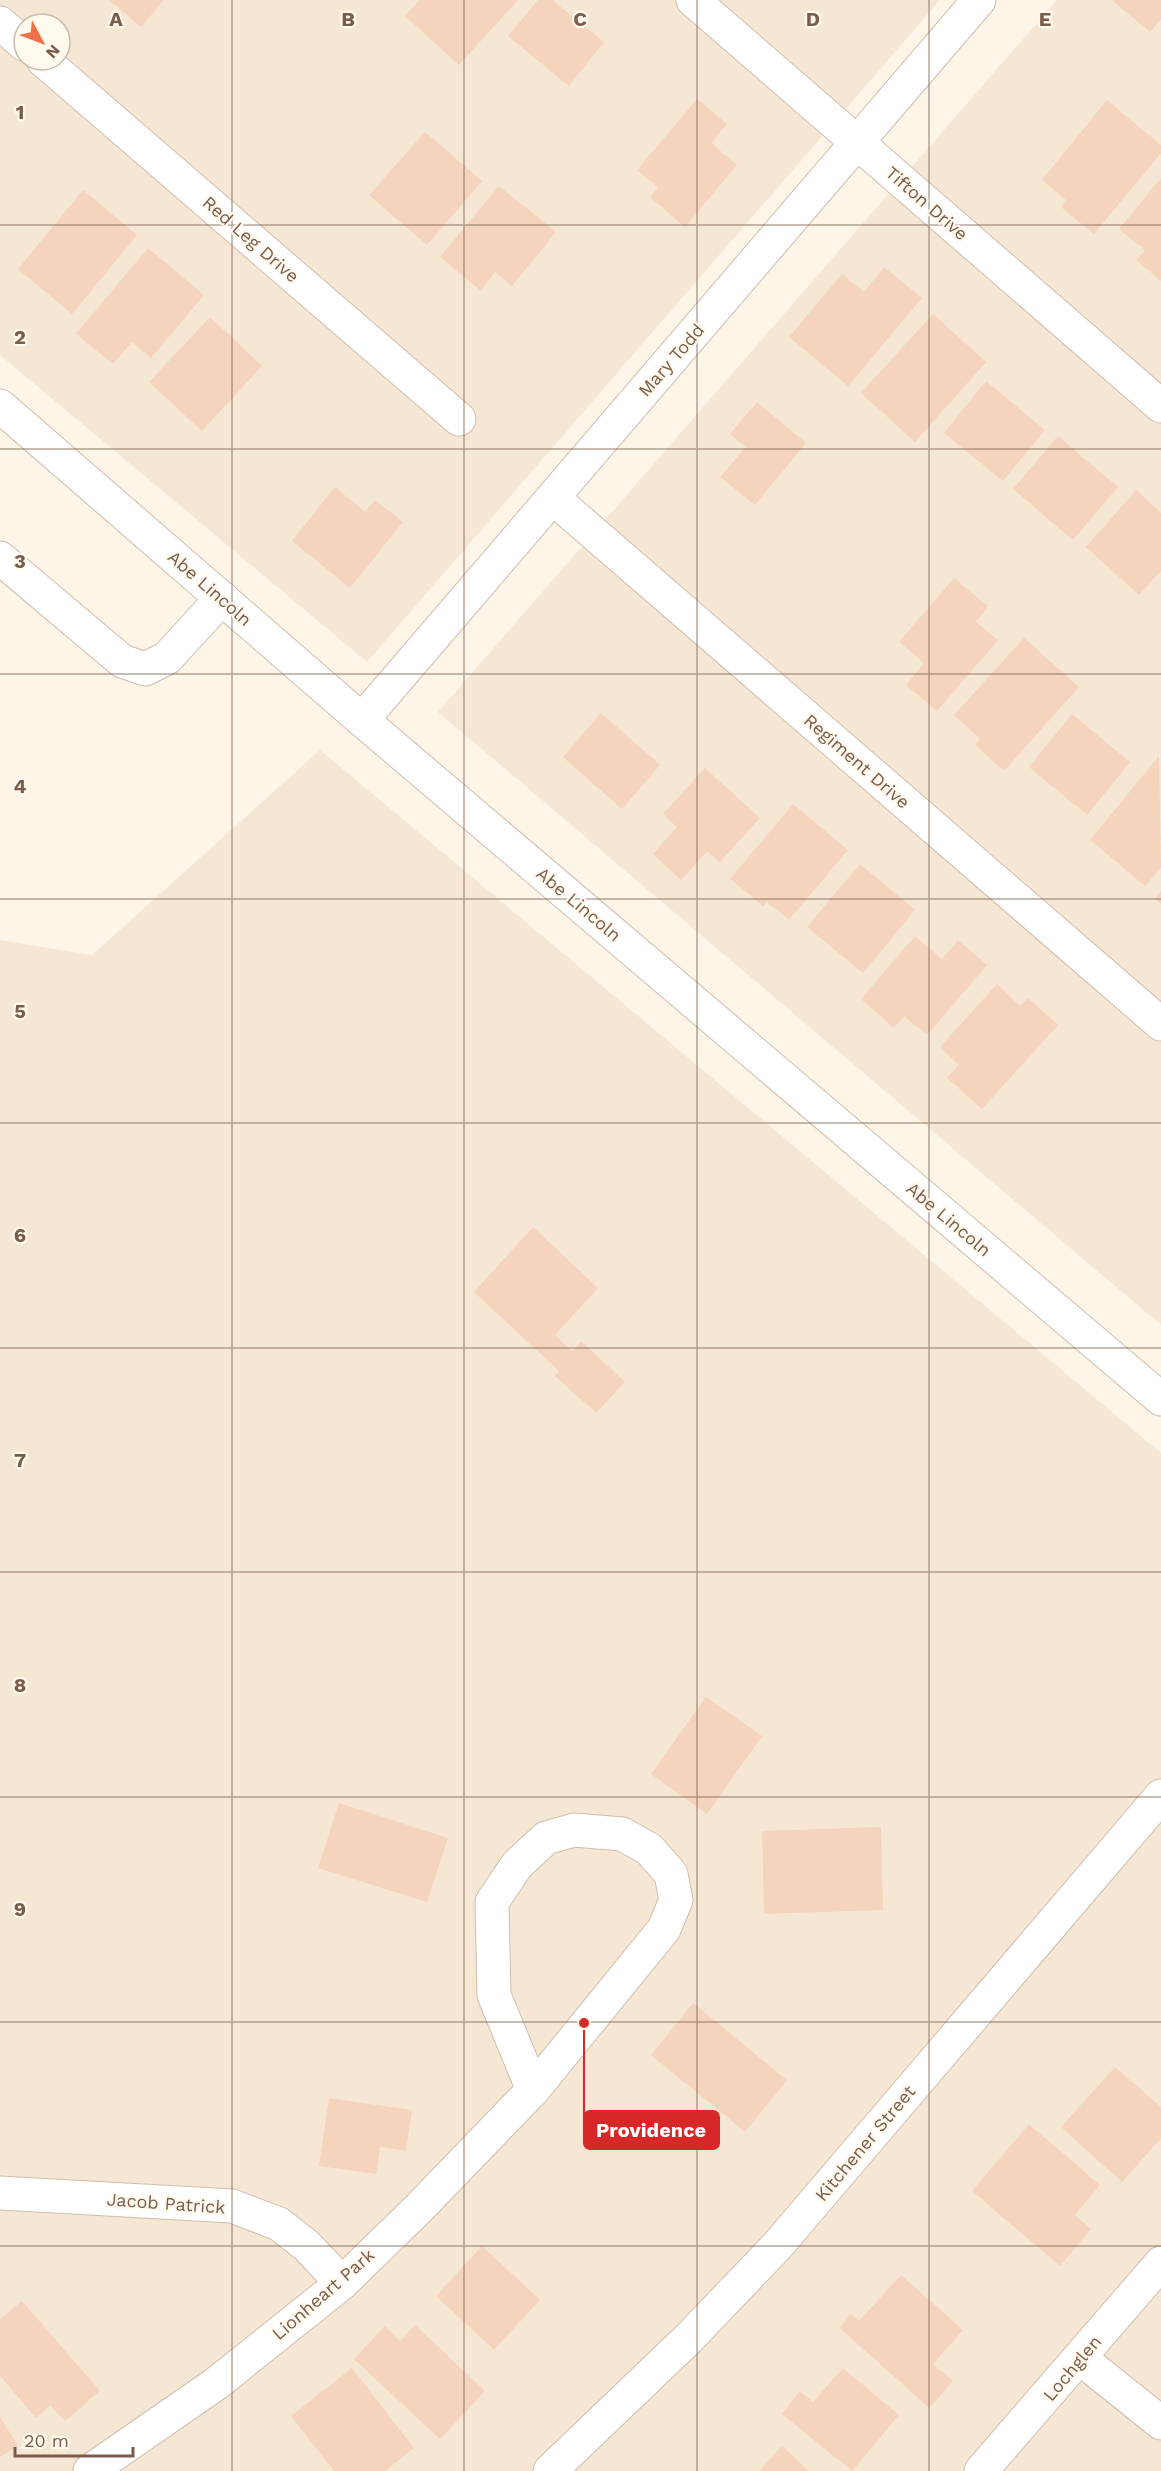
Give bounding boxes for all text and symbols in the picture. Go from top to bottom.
text: A [109,7,123,31]
text: B [341,7,355,31]
text: C [573,7,587,31]
text: D [806,7,820,31]
text: E [1039,7,1051,31]
north arrow [12,12,72,72]
text: N [42,41,64,62]
text: 1 [16,100,24,124]
street label: Tifton Drive [882,162,972,244]
street label: Red Leg Drive [199,191,303,287]
street label: Mary Todd [634,319,708,401]
text: 2 [14,325,26,349]
street label: Abe Lincoln [164,546,256,630]
text: 3 [14,549,26,573]
street label: Regiment Drive [800,709,914,813]
text: 4 [14,774,27,798]
street label: Abe Lincoln [532,863,626,945]
text: 5 [14,999,26,1023]
street label: Abe Lincoln [902,1178,996,1260]
text: 6 [14,1223,26,1247]
text: 7 [14,1448,26,1472]
text: 8 [14,1673,26,1697]
text: 9 [14,1897,26,1921]
street label: Kitchener Street [811,2081,920,2205]
callout: Providence [584,2111,719,2149]
text: Providence [596,2118,706,2142]
street label: Jacob Patrick [106,2188,226,2218]
street label: Lionheart Park [268,2244,378,2344]
street label: Lochglen [1039,2331,1105,2405]
scale bar [15,2420,134,2458]
text: 20 m [24,2430,69,2451]

